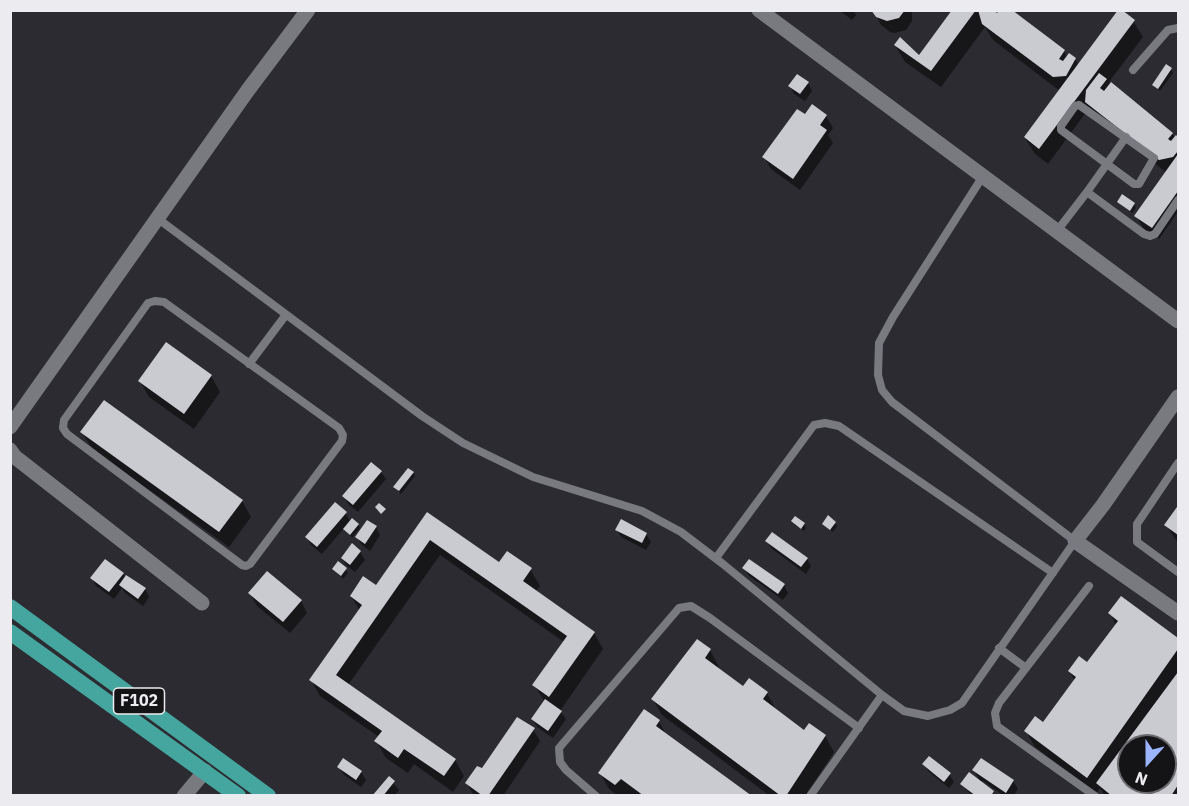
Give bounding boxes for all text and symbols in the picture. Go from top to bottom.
road number: F102 [114,688,164,714]
north arrow [1117,734,1177,794]
text: N [1132,768,1150,790]

